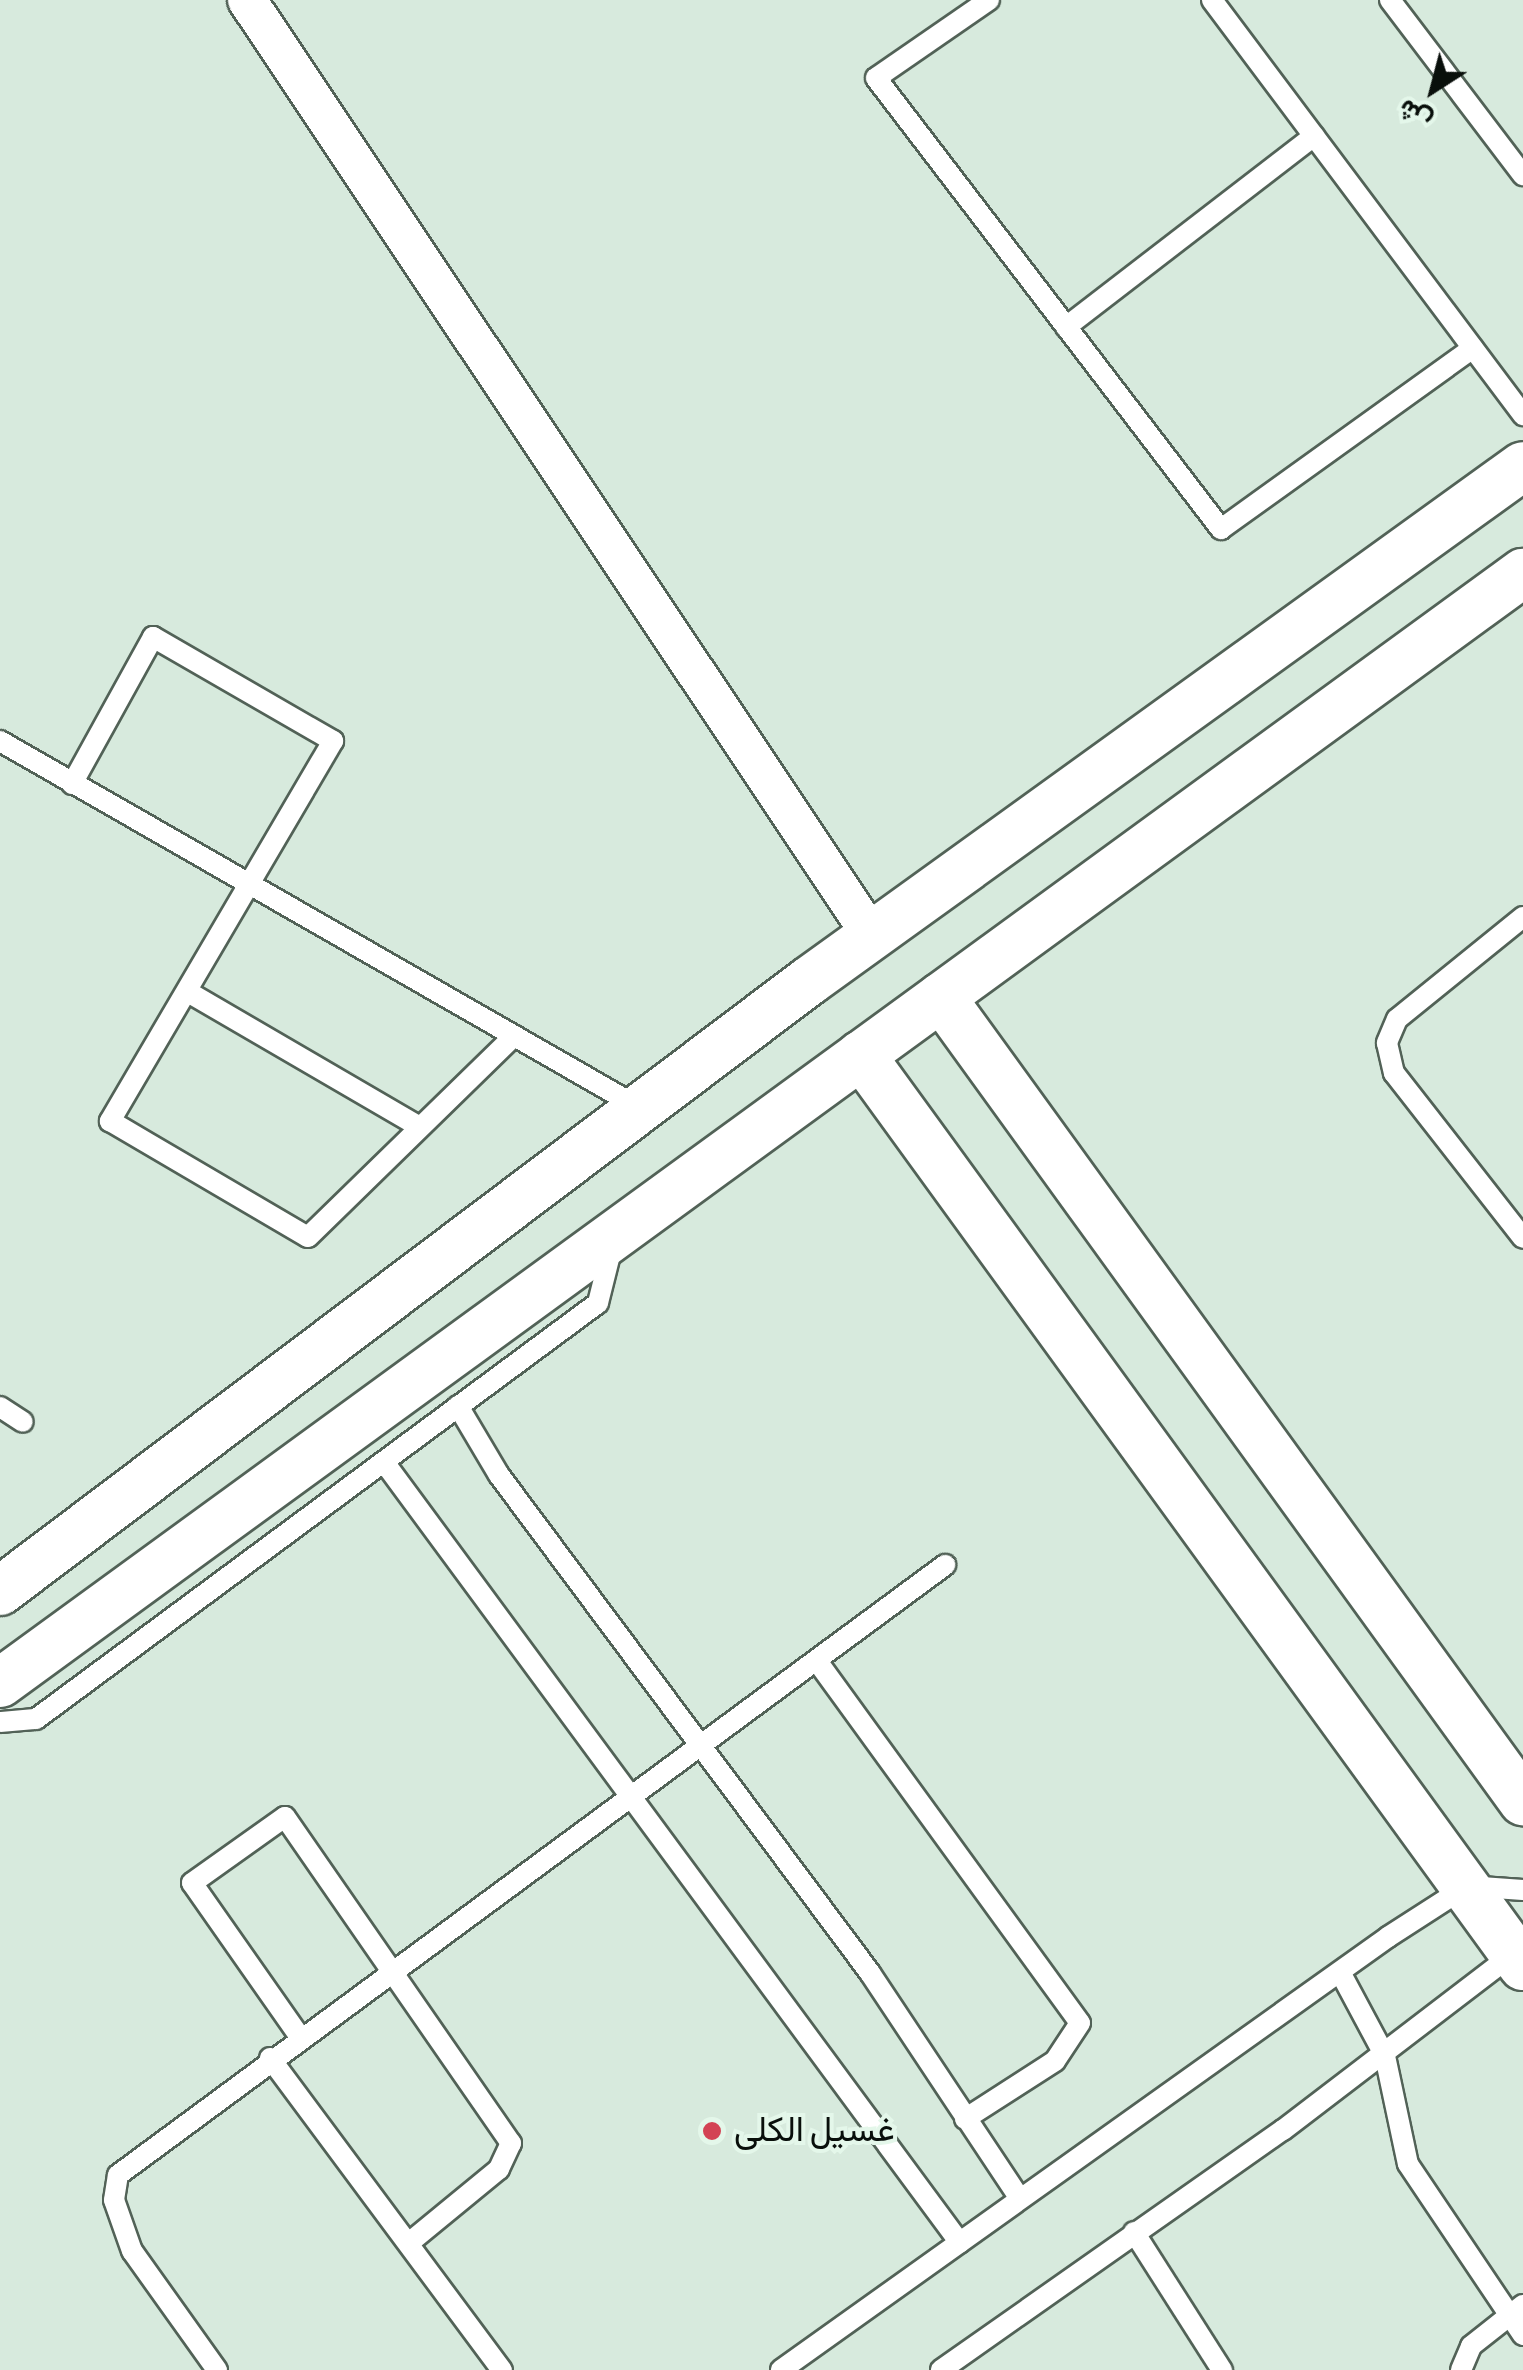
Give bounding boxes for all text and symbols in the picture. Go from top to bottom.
north arrow [1383,40,1483,140]
text: ش [1394,93,1437,135]
place label: غسيل الكلى [734,2110,895,2152]
marker: غسيل الكلى [699,2118,725,2144]

